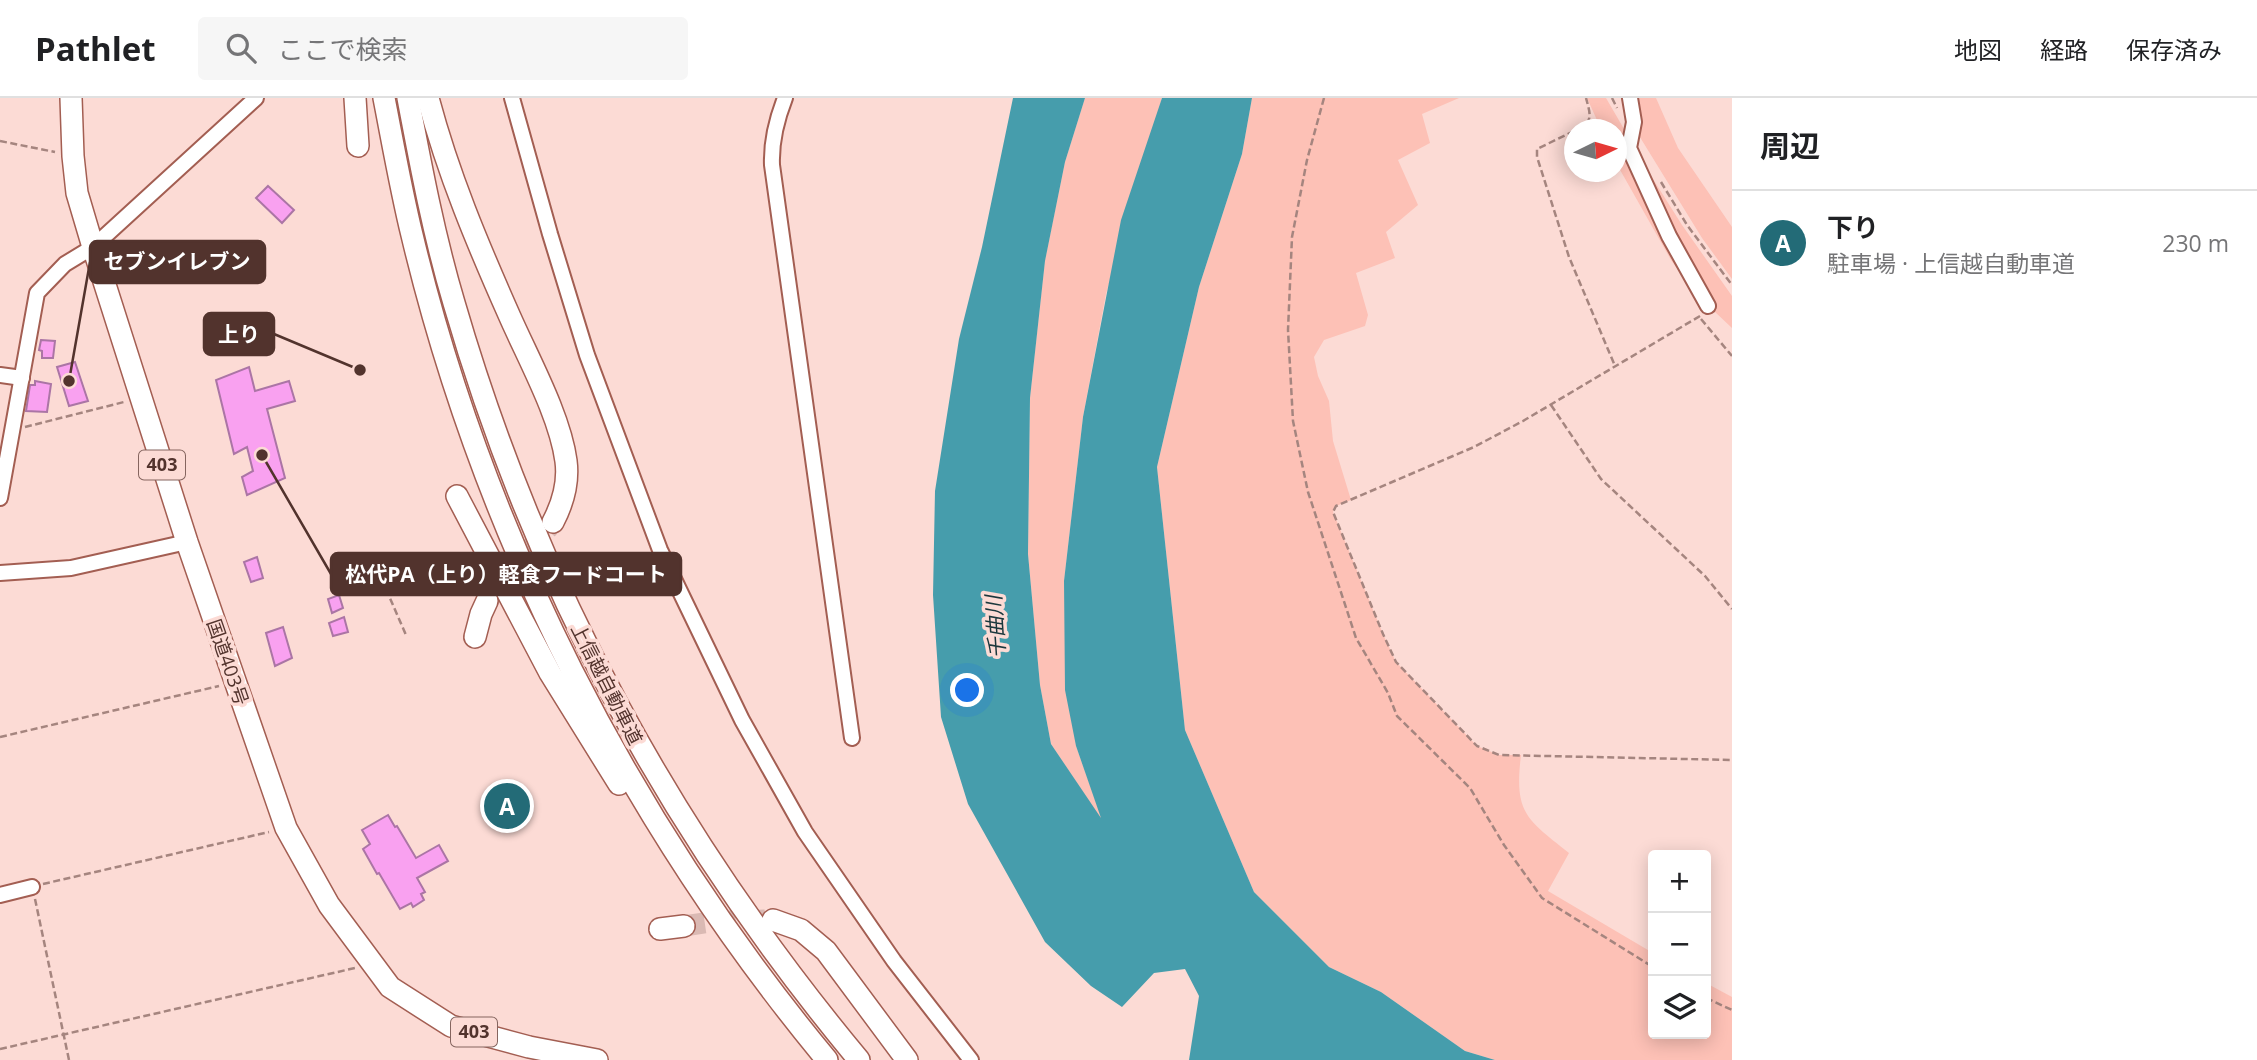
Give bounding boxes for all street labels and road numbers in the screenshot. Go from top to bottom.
road number: 403 [139,450,185,480]
street label: 国道403号 [201,615,255,709]
street label: 上信越自動車道 [565,619,649,749]
road number: 403 [451,1017,497,1046]

